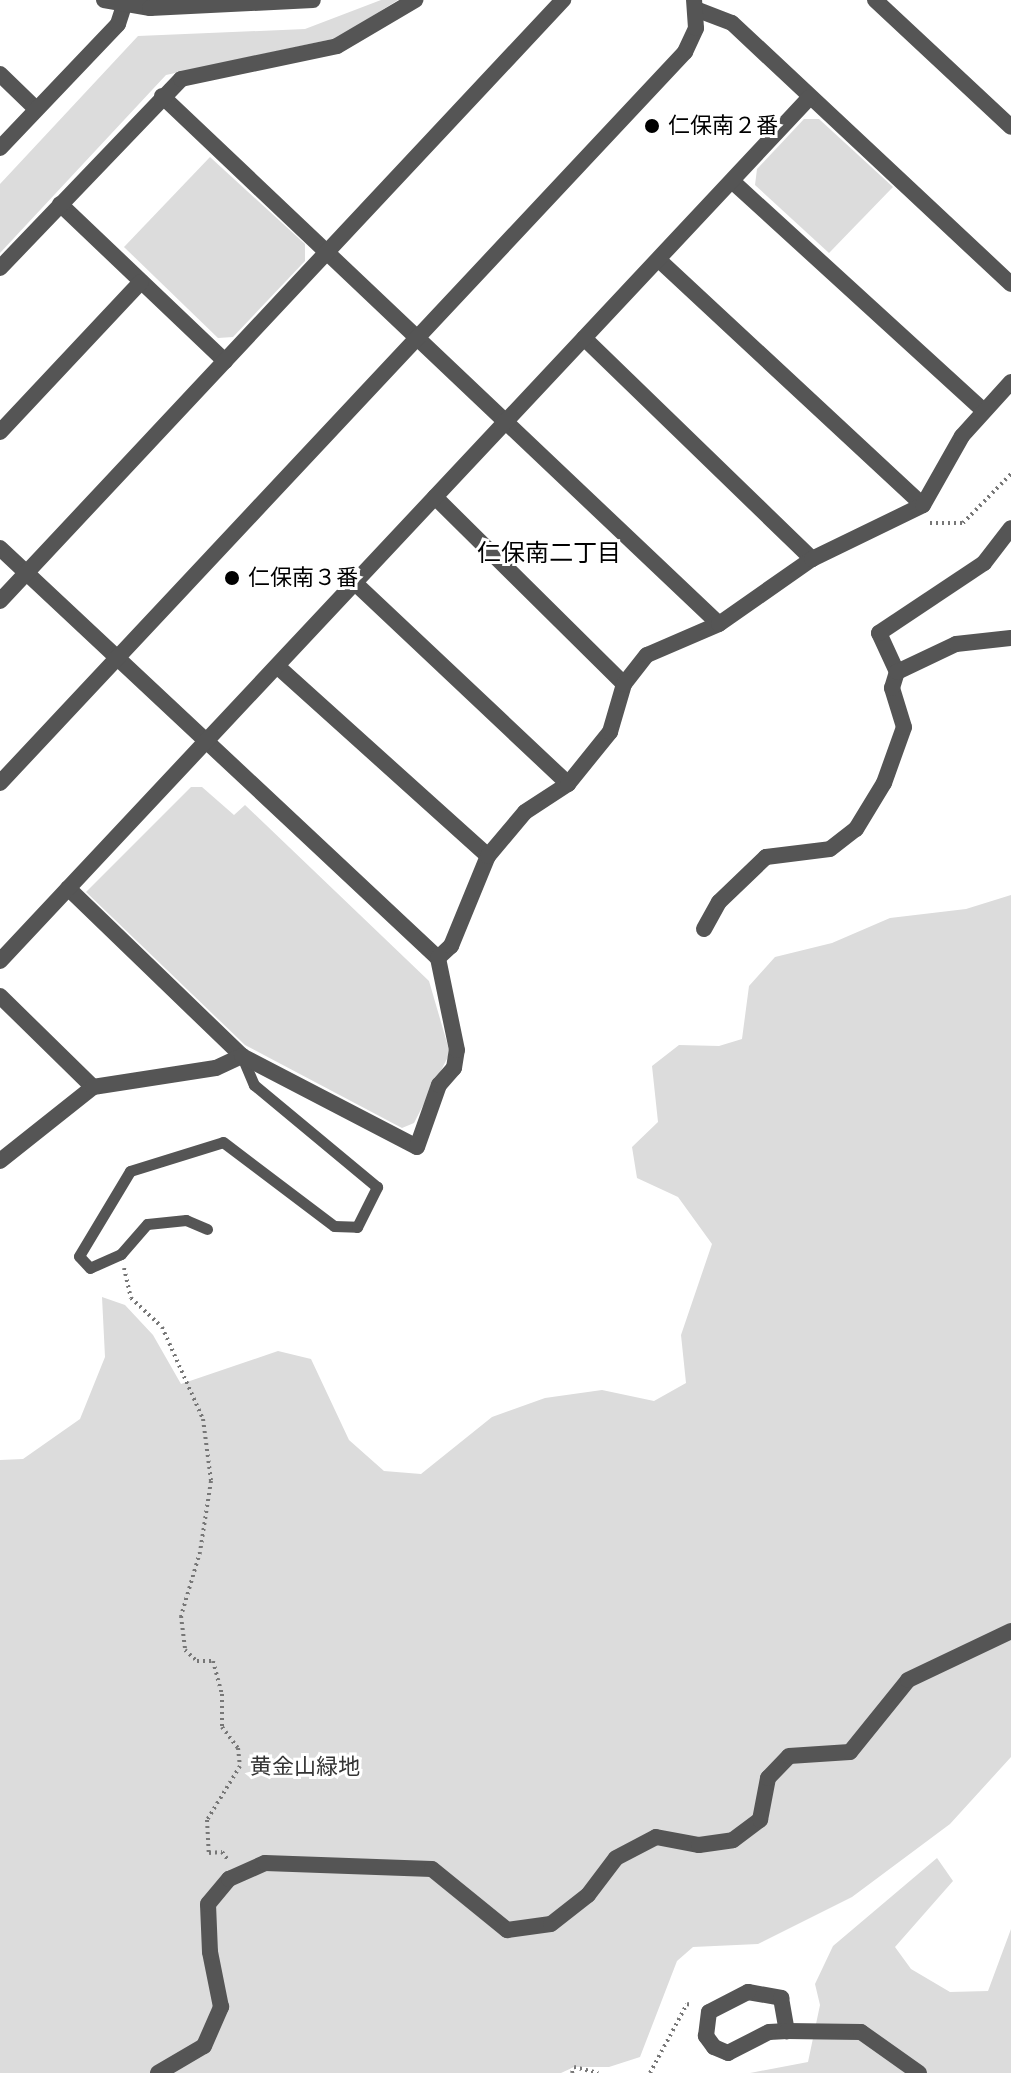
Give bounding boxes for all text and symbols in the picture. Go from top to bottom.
place label: 仁保南２番 [668,113,778,139]
marker: 仁保南２番 [643,117,661,135]
district label: 仁保南二丁目 [477,539,621,567]
place label: 仁保南３番 [248,565,358,591]
marker: 仁保南３番 [223,569,241,587]
park label: 黄金山緑地 [250,1754,360,1780]

